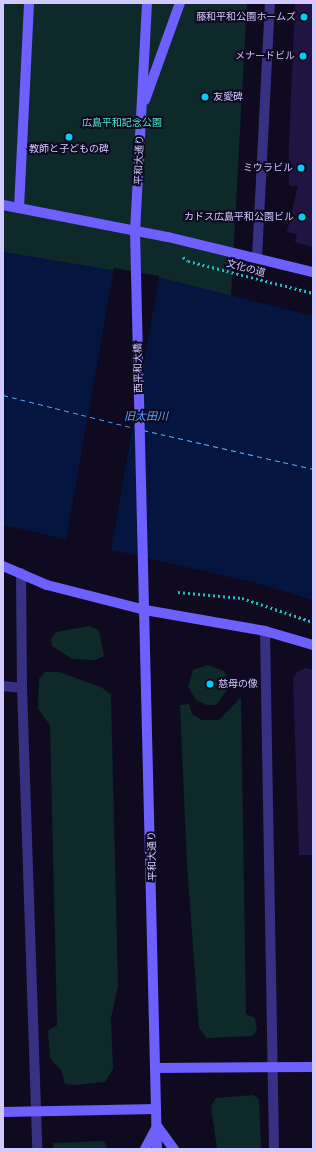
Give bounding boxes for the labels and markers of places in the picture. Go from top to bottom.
place label: 藤和平和公園ホームズ [196,11,296,23]
marker: 藤和平和公園ホームズ [299,12,309,22]
place label: メナードビル [235,50,295,62]
marker: メナードビル [298,51,308,61]
place label: 友愛碑 [213,91,243,103]
marker: 友愛碑 [200,92,210,102]
marker: 教師と子どもの碑 [64,132,74,142]
place label: 教師と子どもの碑 [29,143,109,155]
place label: ミウラビル [243,162,293,174]
marker: ミウラビル [296,163,306,173]
place label: カドス広島平和公園ビル [184,211,294,223]
marker: カドス広島平和公園ビル [297,212,307,222]
place label: 慈母の像 [218,678,258,690]
marker: 慈母の像 [205,679,215,689]

